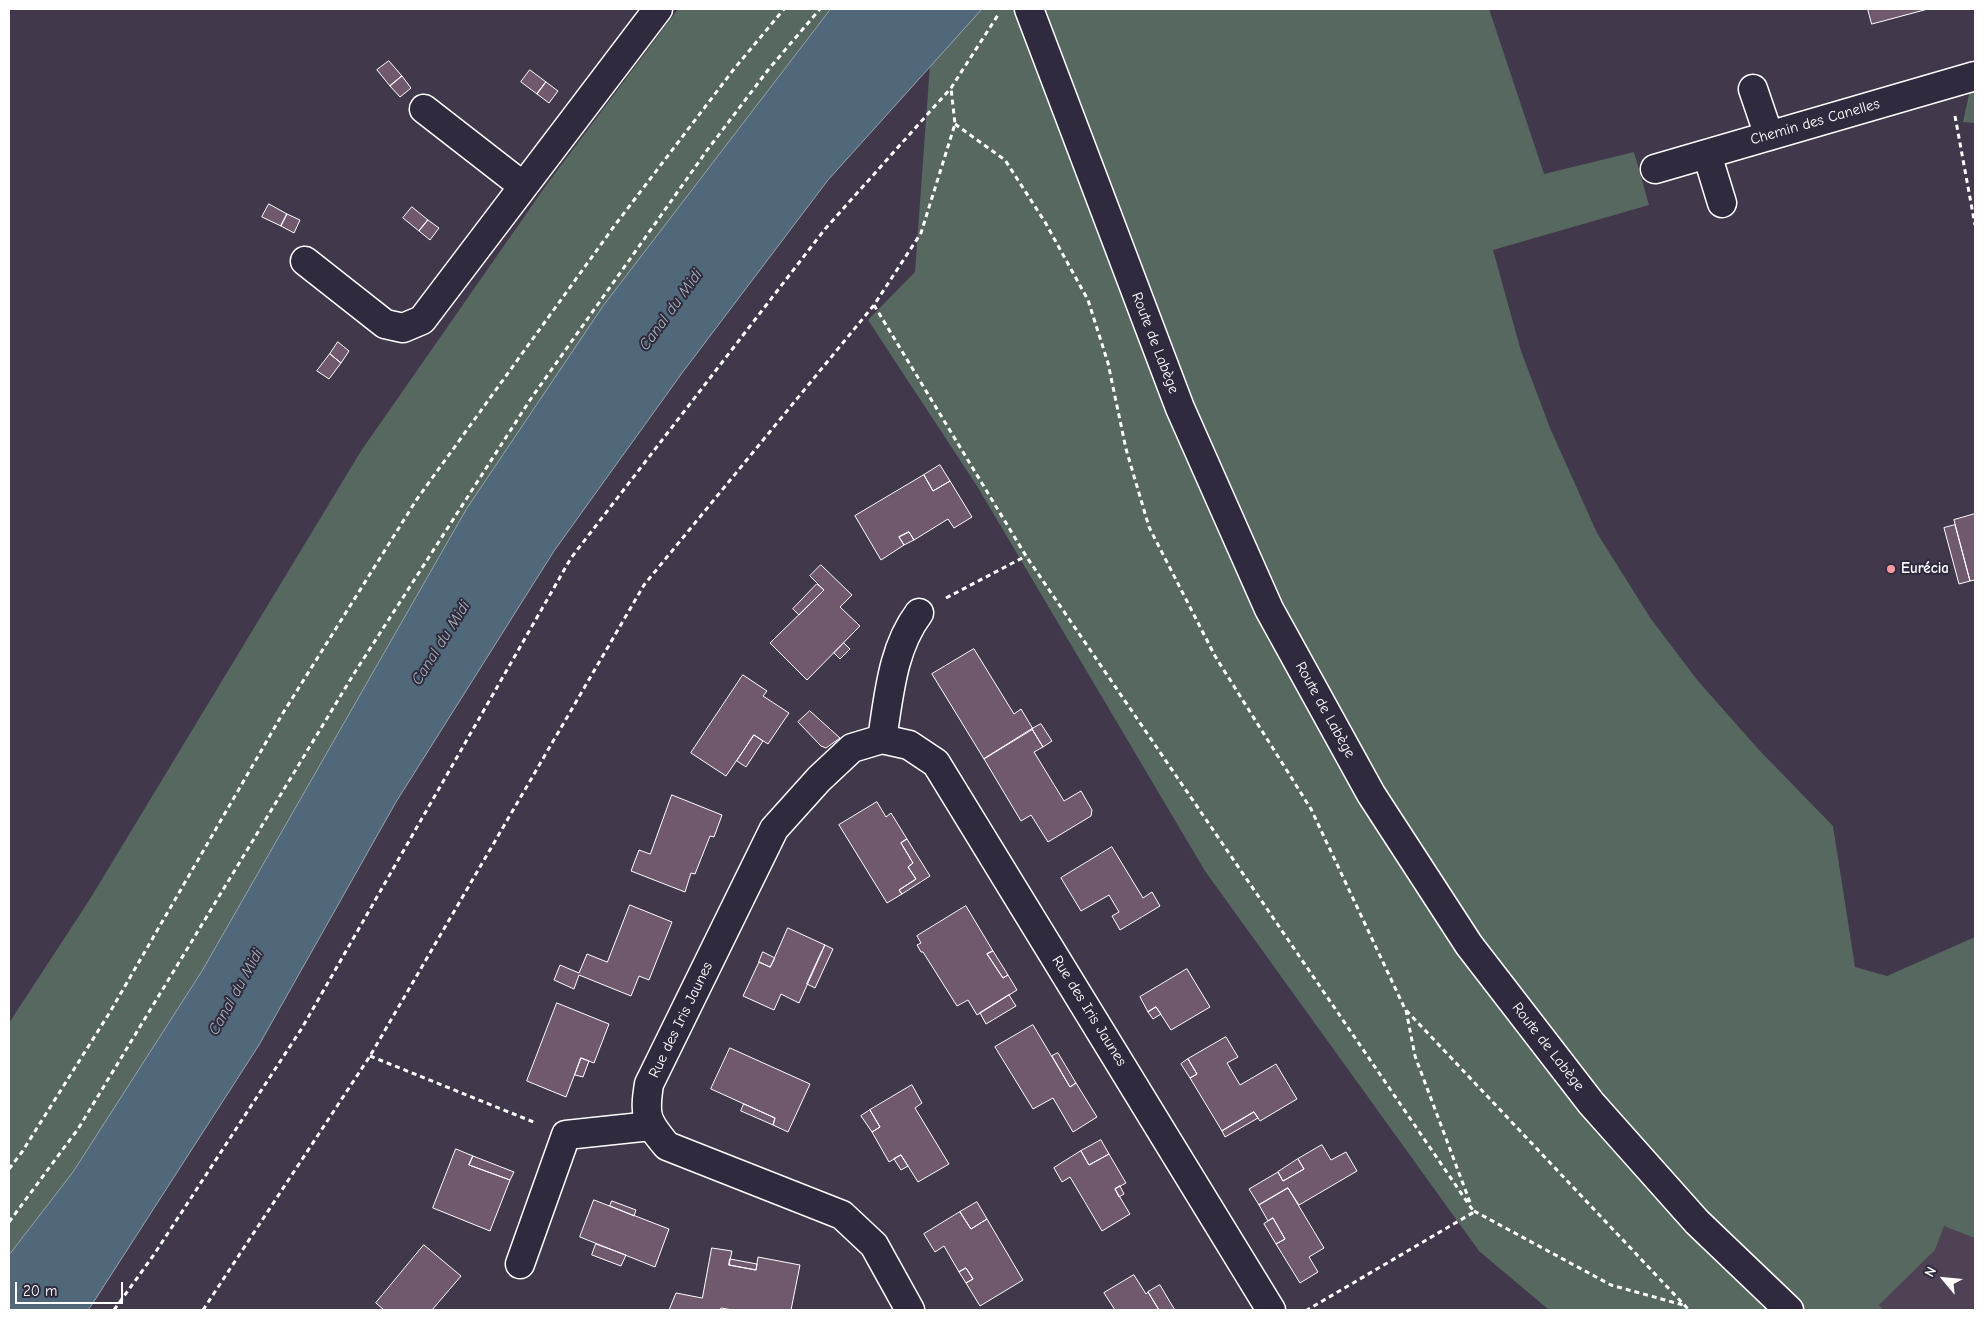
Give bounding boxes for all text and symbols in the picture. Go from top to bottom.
street label: Chemin des Canelles [1748,95,1882,149]
water label: Canal du Midi [635,266,707,354]
street label: Route de Labège [1127,290,1183,396]
place label: Eurécia [1901,560,1949,578]
marker: Eurécia [1885,563,1897,575]
water label: Canal du Midi [408,597,474,689]
street label: Route de Labège [1291,659,1359,761]
water label: Canal du Midi [204,946,268,1038]
street label: Rue des Iris Jaunes [1048,953,1130,1069]
street label: Rue des Iris Jaunes [645,959,717,1081]
street label: Route de Labège [1508,999,1588,1095]
north arrow [1919,1254,1969,1304]
text: N [1921,1264,1940,1280]
scale bar [18,1272,125,1304]
text: 20 m [23,1282,57,1300]

